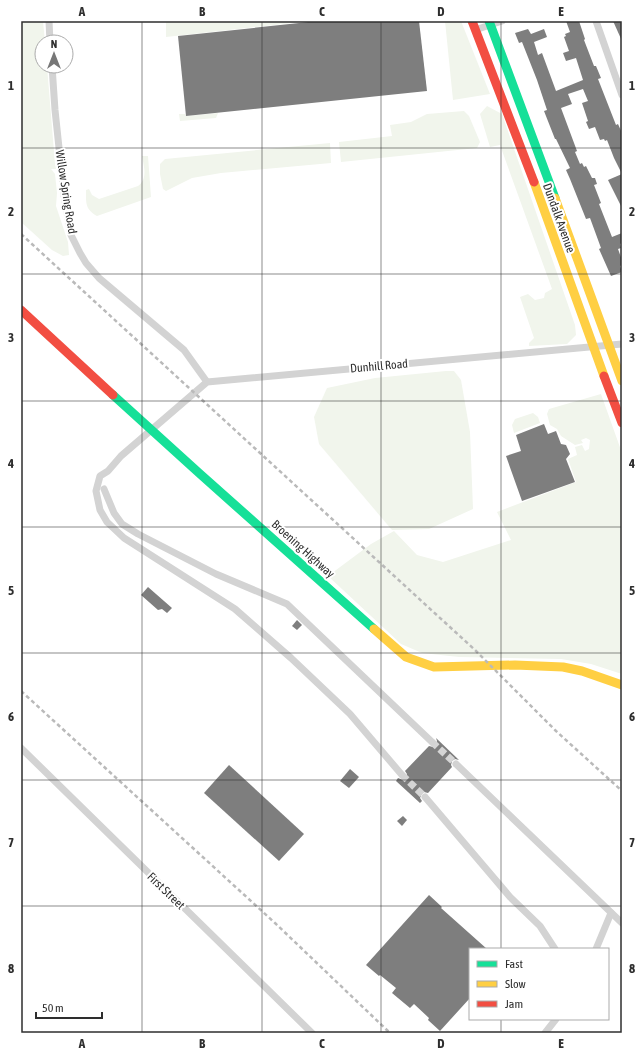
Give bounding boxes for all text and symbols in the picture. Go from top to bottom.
text: A [78,4,86,19]
text: B [199,4,206,19]
text: C [319,4,325,19]
text: D [437,4,445,19]
text: E [558,4,564,19]
north arrow [34,34,74,74]
text: N [51,38,57,50]
text: 1 [8,78,14,93]
text: 1 [629,78,635,93]
street label: Willow Spring Road [52,149,80,235]
street label: Dundalk Avenue [540,181,578,255]
text: 2 [8,204,14,219]
text: 2 [629,204,635,219]
text: 3 [8,330,14,345]
text: 3 [629,330,635,345]
street label: Dunhill Road [350,357,408,375]
text: 4 [7,456,14,471]
text: 4 [628,456,635,471]
street label: Broening Highway [269,517,337,581]
text: 5 [8,583,14,598]
text: 5 [629,583,635,598]
text: 6 [8,709,14,724]
text: 6 [629,709,635,724]
text: 7 [8,835,14,850]
text: 7 [629,835,635,850]
street label: First Street [144,870,188,913]
legend [469,948,609,1020]
text: Fast [505,957,523,971]
text: 8 [8,961,14,976]
text: 8 [629,961,635,976]
text: Slow [505,977,526,991]
scale bar [36,994,102,1020]
text: Jam [505,997,523,1011]
text: 50 m [42,1001,64,1015]
text: A [78,1036,86,1051]
text: B [199,1036,206,1051]
text: C [319,1036,325,1051]
text: D [437,1036,445,1051]
text: E [558,1036,564,1051]

